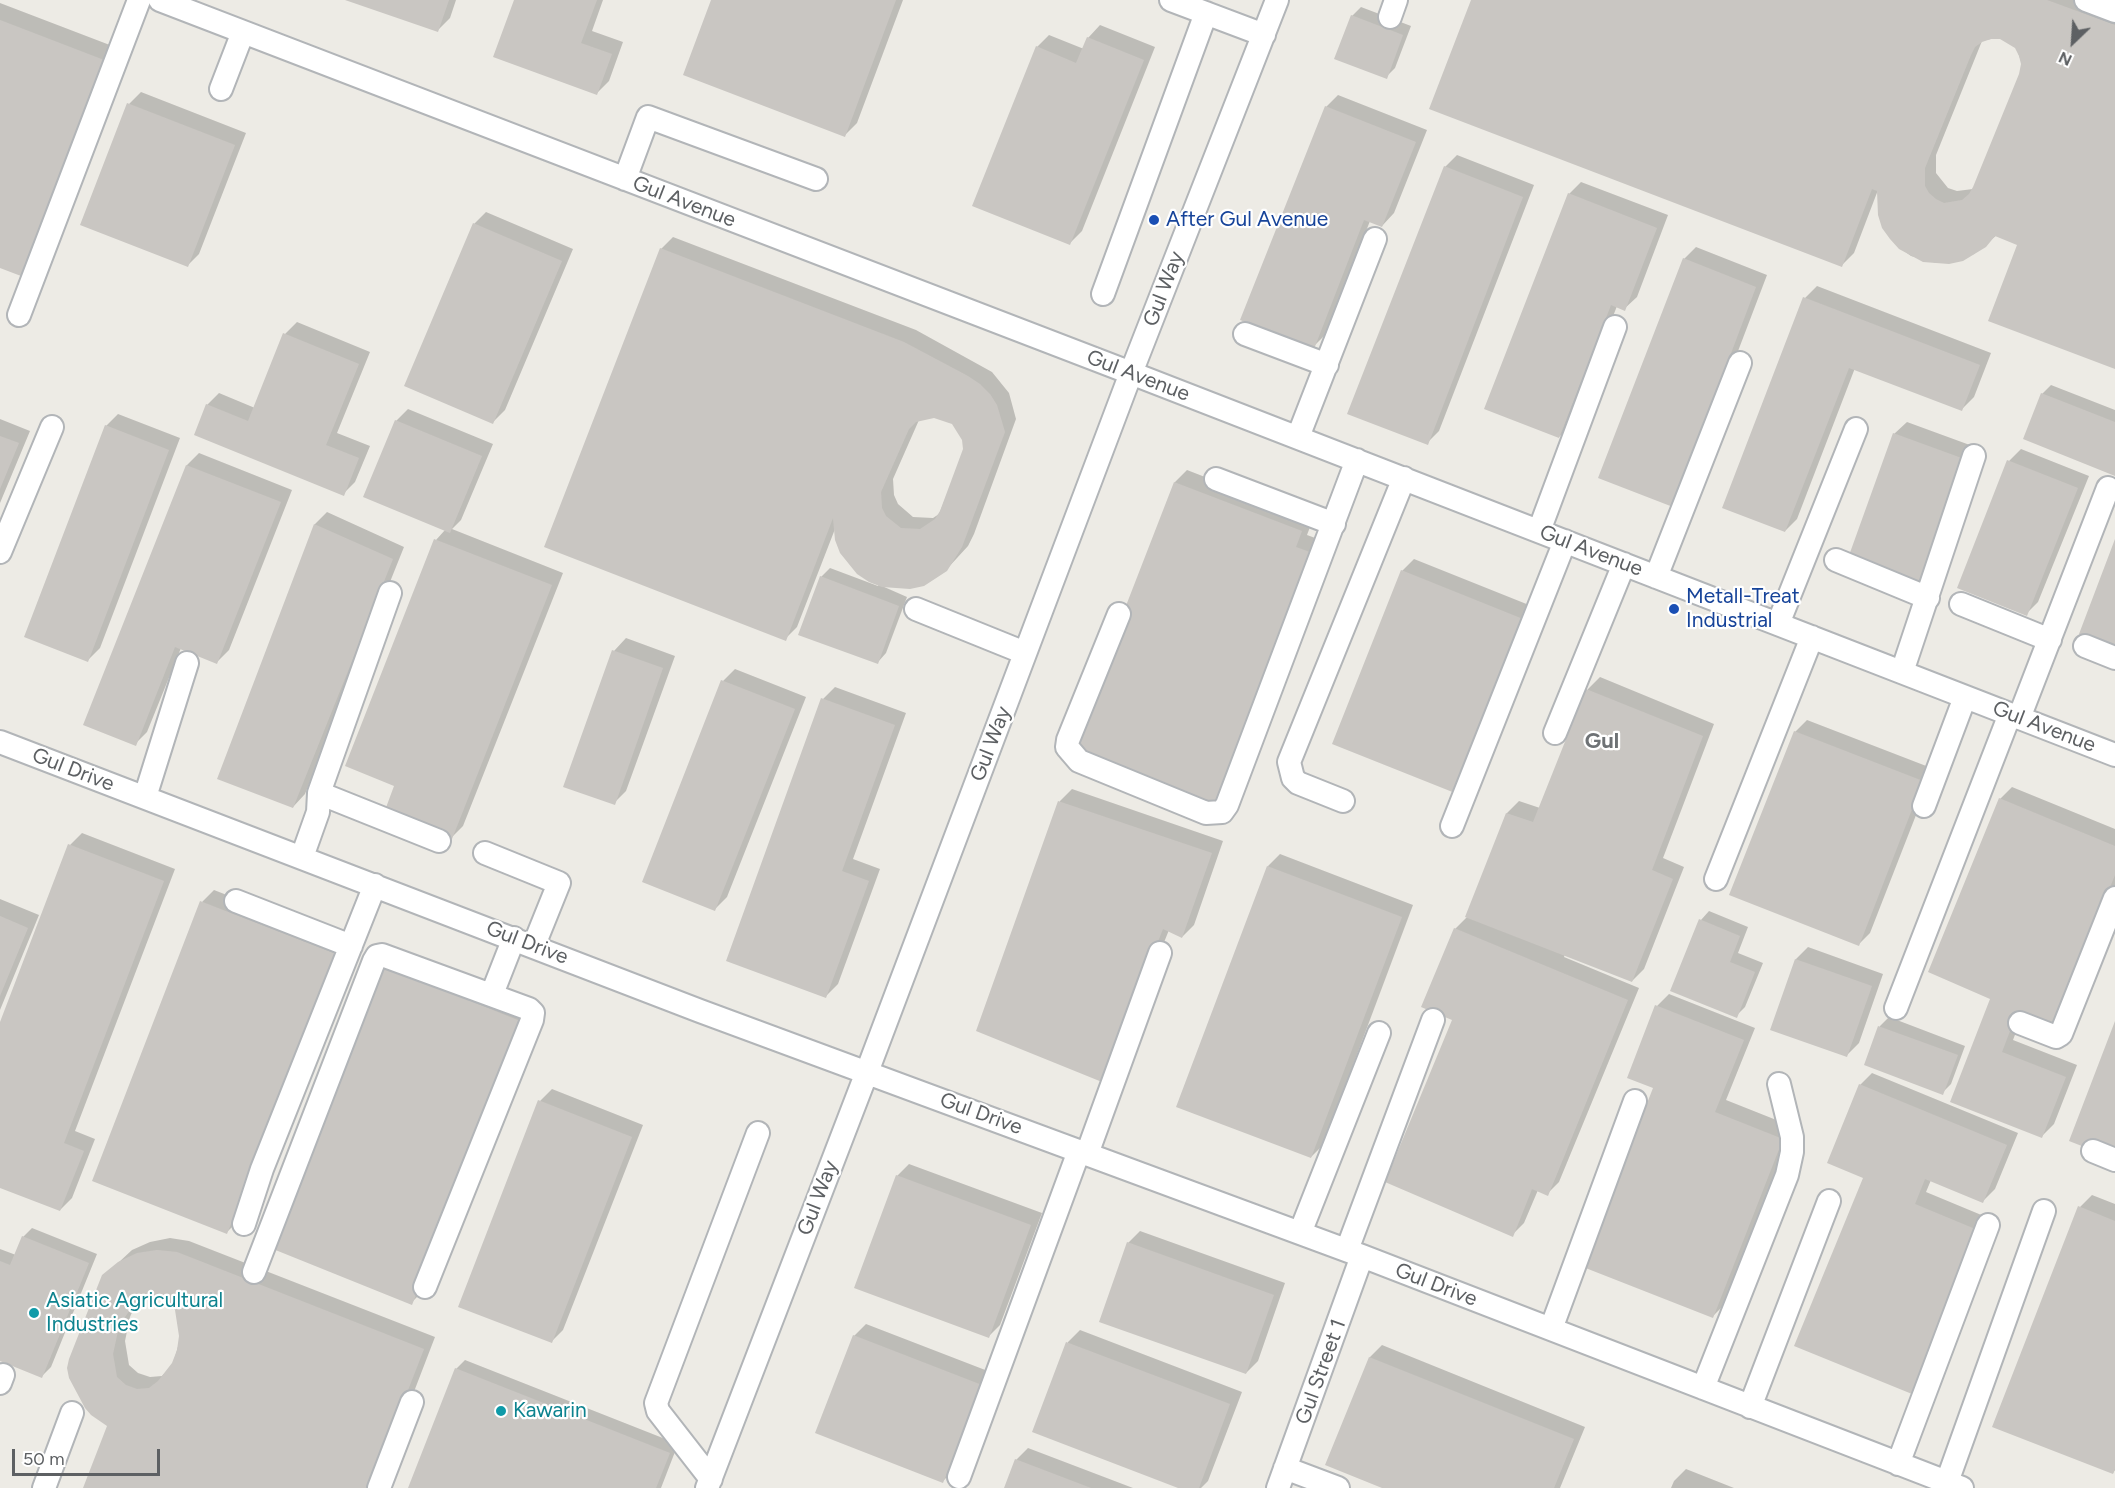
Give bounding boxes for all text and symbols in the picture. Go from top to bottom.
north arrow [2043,12,2103,72]
text: N [2056,48,2075,70]
street label: Gul Avenue [629,171,739,233]
place label: After Gul Avenue [1166,207,1328,233]
marker: After Gul Avenue [1147,213,1161,227]
street label: Gul Way [1138,248,1190,330]
street label: Gul Avenue [1083,345,1193,407]
street label: Gul Avenue [1536,520,1646,582]
place label: Metall-Treat Industrial [1686,584,1800,634]
marker: Metall-Treat Industrial [1667,602,1681,616]
street label: Gul Avenue [1989,696,2099,758]
street label: Gul Way [965,703,1017,785]
district label: Gul [1585,729,1619,755]
street label: Gul Drive [28,743,118,797]
street label: Gul Drive [482,916,572,970]
street label: Gul Drive [936,1087,1026,1141]
street label: Gul Way [792,1157,844,1239]
street label: Gul Drive [1391,1258,1481,1312]
place label: Asiatic Agricultural Industries [46,1288,223,1338]
marker: Asiatic Agricultural Industries [27,1306,41,1320]
street label: Gul Street 1 [1290,1316,1352,1428]
place label: Kawarin [513,1398,587,1424]
marker: Kawarin [494,1404,508,1418]
scale bar [15,1437,164,1475]
text: 50 m [23,1448,65,1470]

